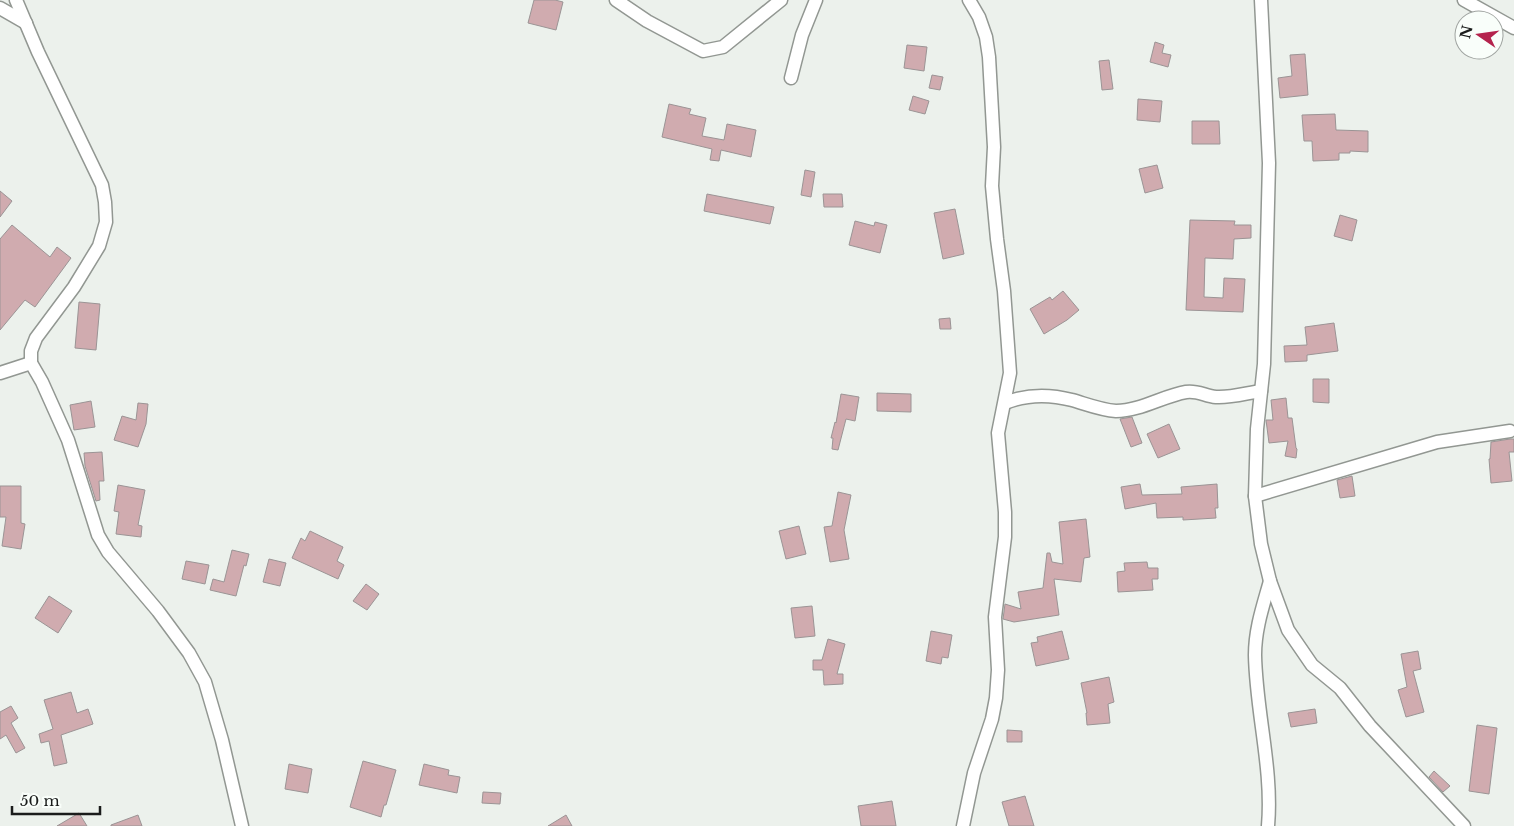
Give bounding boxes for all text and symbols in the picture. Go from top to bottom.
north arrow [1454,10,1504,60]
text: N [1456,24,1477,41]
scale bar [12,784,100,816]
text: 50 m [20,791,60,810]

